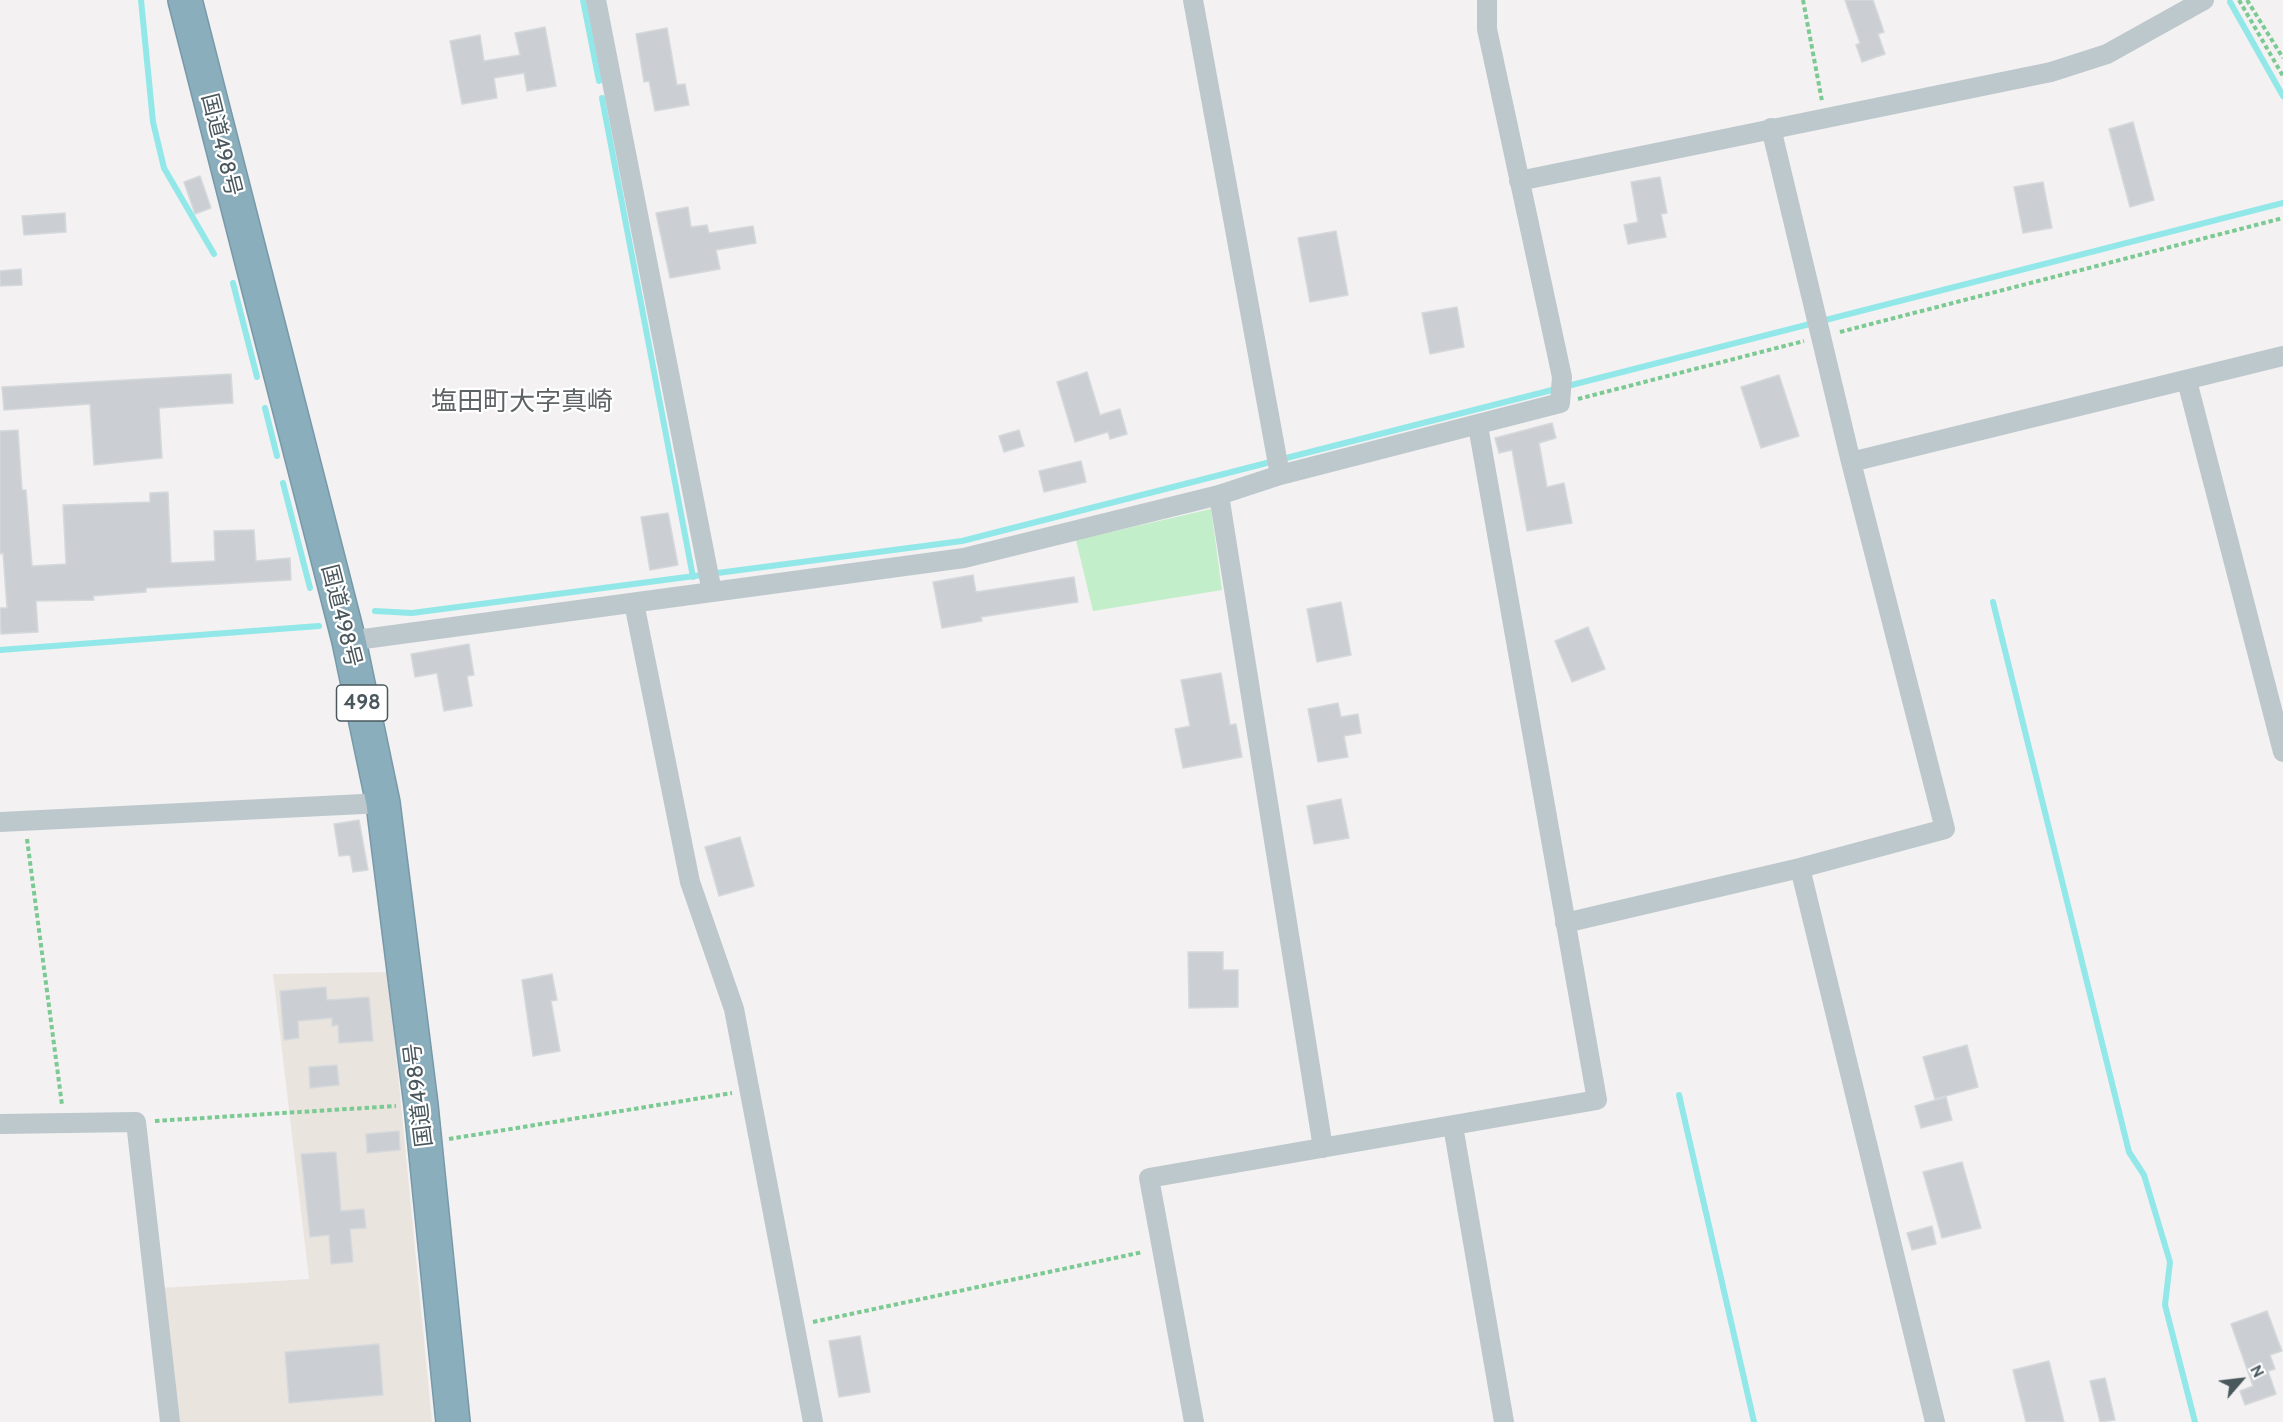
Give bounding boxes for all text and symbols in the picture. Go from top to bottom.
street label: 国道498号 [196,91,246,199]
district label: 塩田町大字真崎 [431,386,613,418]
street label: 国道498号 [316,562,366,670]
road number: 498 [336,685,388,721]
street label: 国道498号 [400,1042,438,1148]
north arrow [2211,1350,2271,1410]
text: N [2246,1362,2268,1381]

